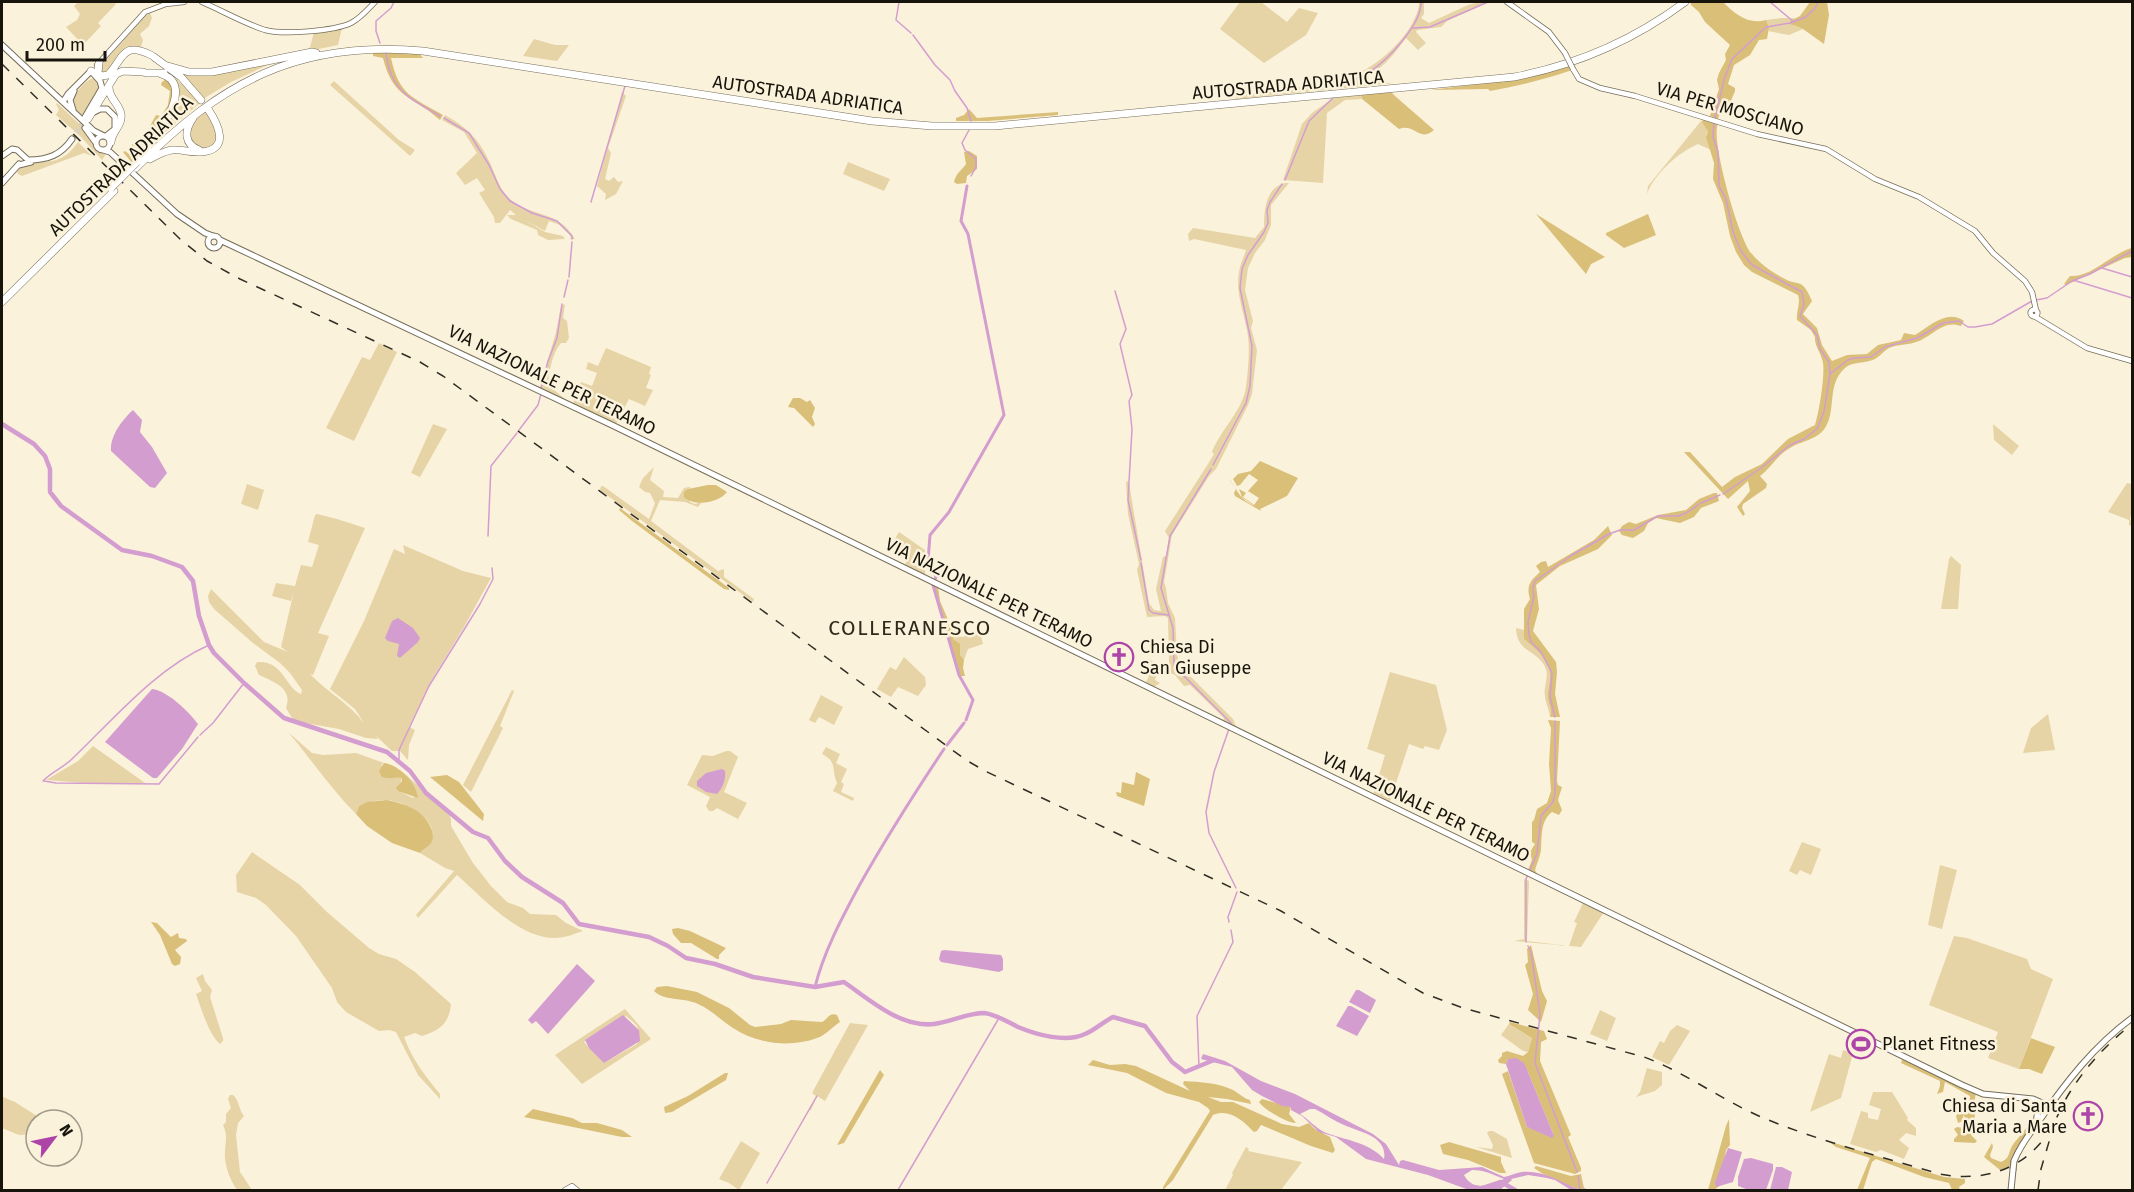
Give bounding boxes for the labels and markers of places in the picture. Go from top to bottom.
place label: Chiesa Di San Giuseppe [1140,636,1251,679]
church icon: Chiesa Di San Giuseppe [1103,641,1135,673]
sports icon: Planet Fitness [1845,1028,1877,1060]
place label: Planet Fitness [1882,1033,1996,1055]
place label: Chiesa di Santa Maria a Mare [1942,1095,2067,1138]
church icon: Chiesa di Santa Maria a Mare [2072,1100,2104,1132]

